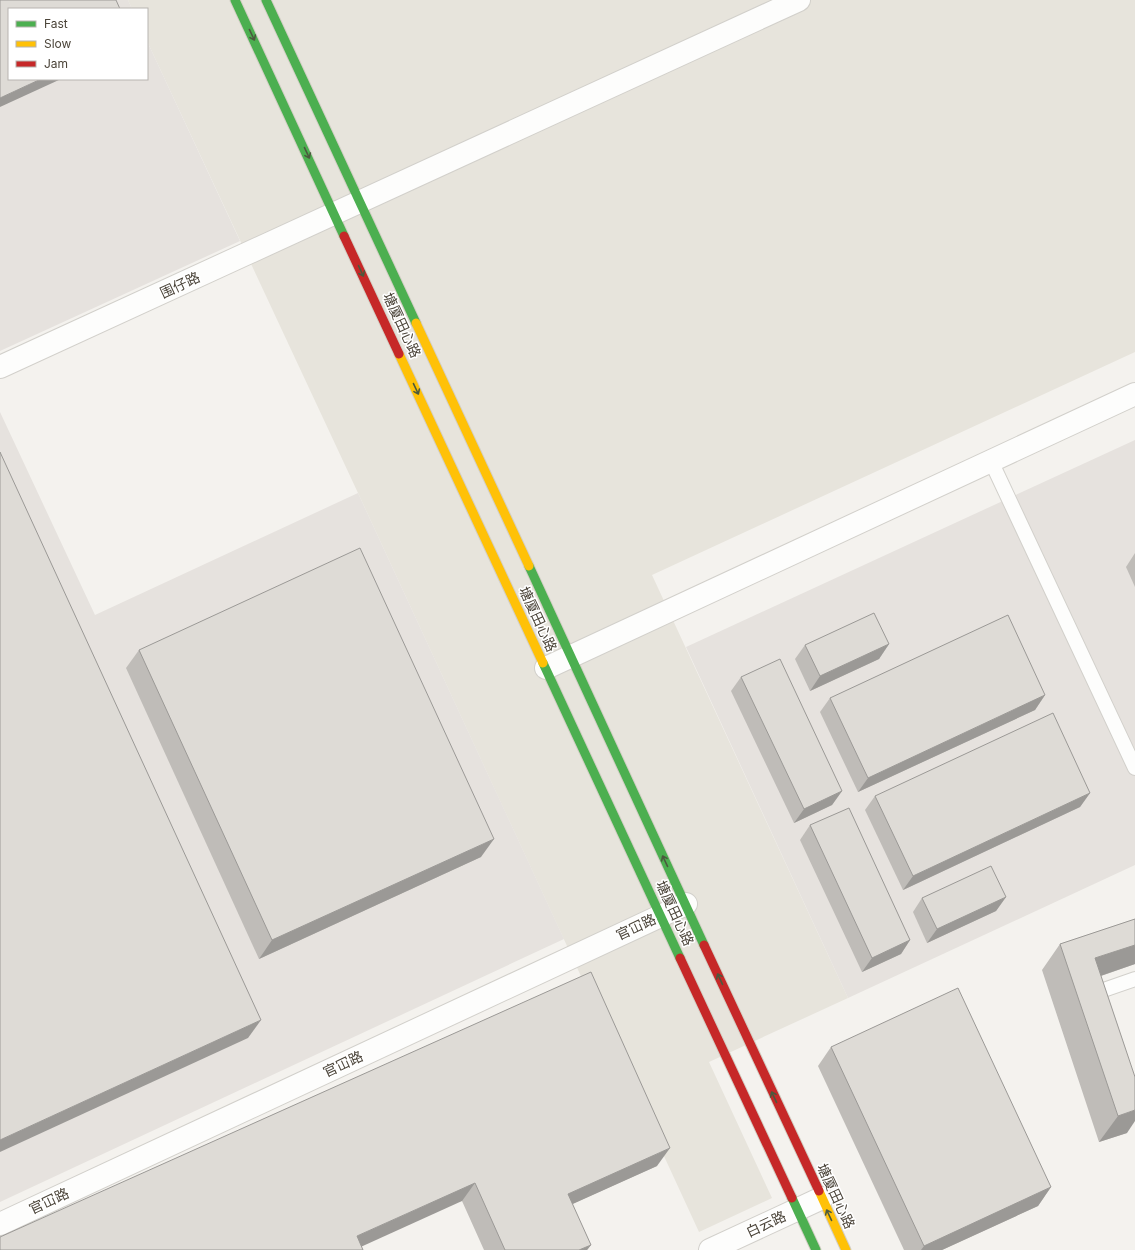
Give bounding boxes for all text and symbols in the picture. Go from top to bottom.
legend [8,8,148,80]
text: Fast [44,16,68,31]
one-way arrow [249,29,256,41]
text: Slow [44,36,72,51]
text: Jam [44,56,68,71]
one-way arrow [304,147,311,159]
one-way arrow [358,265,365,277]
street label: 围仔路 [157,268,202,301]
street label: 塘厦田心路 [380,289,425,360]
one-way arrow [413,383,420,395]
street label: 塘厦田心路 [516,583,561,654]
one-way arrow [661,855,668,867]
street label: 塘厦田心路 [653,877,698,948]
street label: 官冚路 [613,910,658,943]
one-way arrow [716,973,723,985]
street label: 官冚路 [320,1047,365,1080]
one-way arrow [770,1091,778,1103]
street label: 塘厦田心路 [814,1160,859,1231]
street label: 官冚路 [26,1184,71,1217]
street label: 白云路 [743,1207,788,1240]
one-way arrow [825,1209,832,1221]

